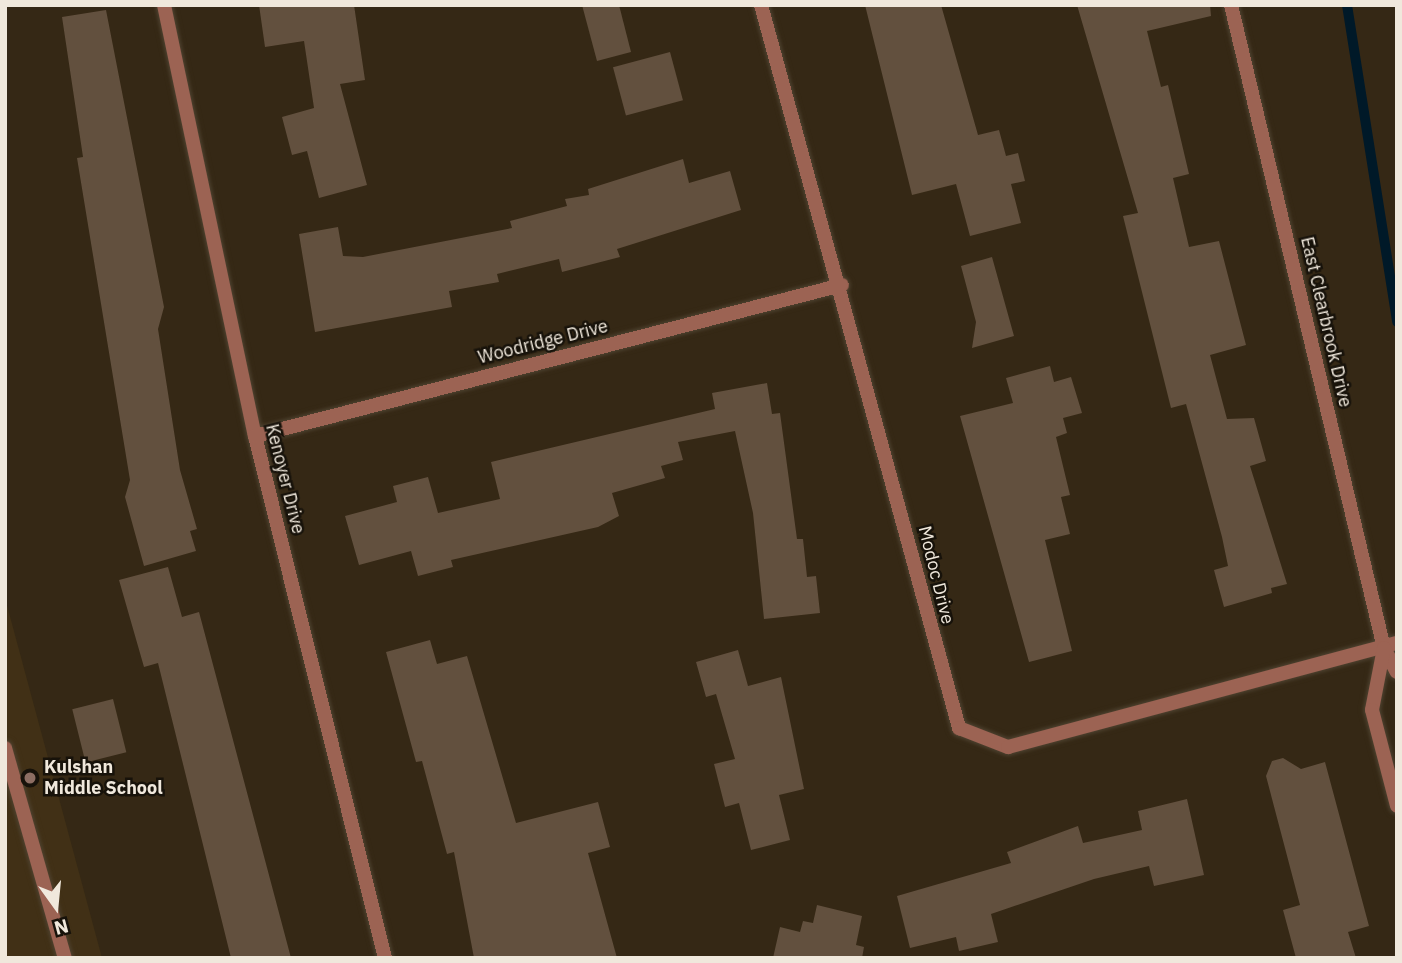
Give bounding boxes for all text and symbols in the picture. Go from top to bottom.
street label: East Clearbrook Drive [1296,235,1356,409]
street label: Woodridge Drive [476,315,610,369]
street label: Kenoyer Drive [261,422,309,536]
street label: Modoc Drive [913,524,959,626]
place label: Kulshan Middle School [44,757,163,800]
marker: Kulshan Middle School [22,770,38,786]
north arrow [21,872,91,942]
text: N [52,914,71,941]

